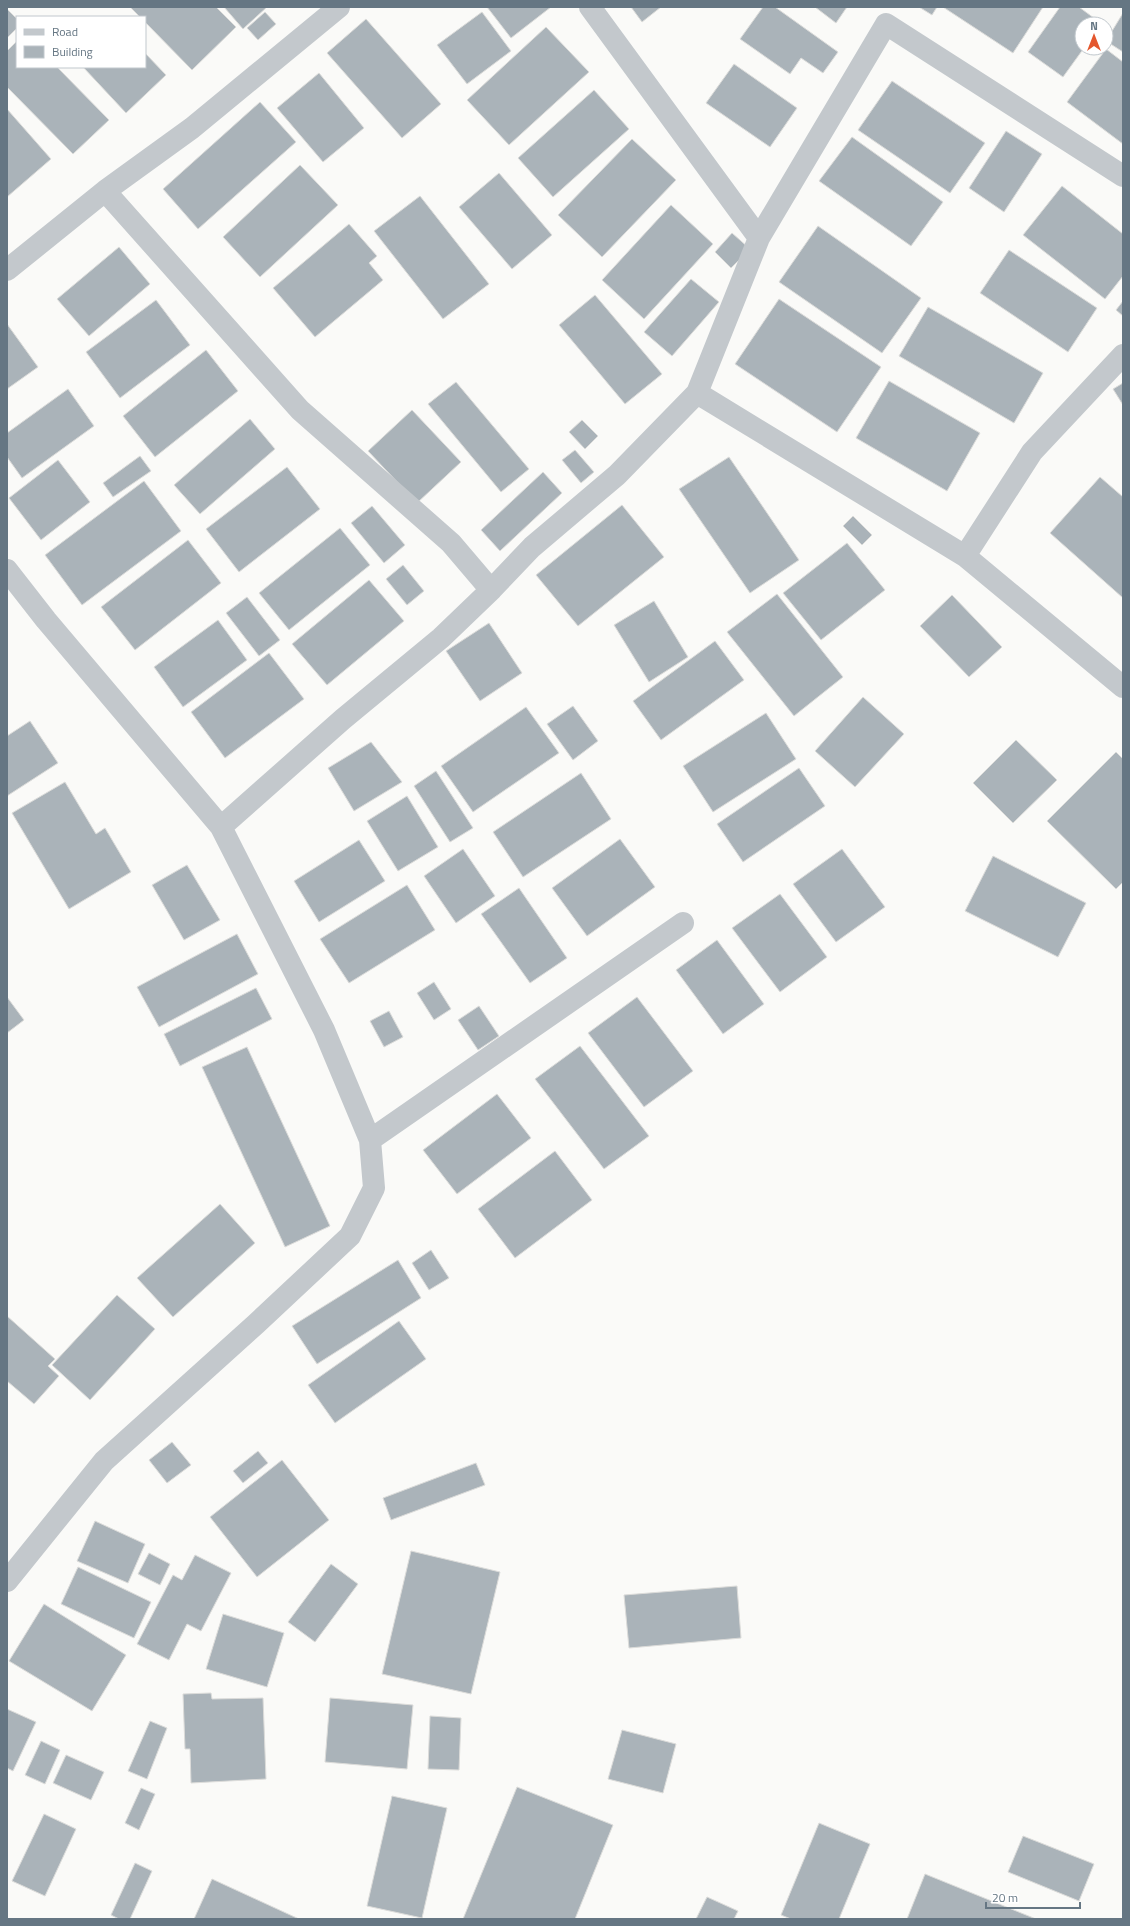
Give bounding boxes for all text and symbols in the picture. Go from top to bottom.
legend [16,16,146,68]
north arrow [1074,16,1114,56]
text: N [1090,18,1098,34]
text: Road [52,22,78,41]
text: Building [52,42,93,61]
scale bar [986,1884,1080,1910]
text: 20 m [992,1888,1018,1907]

